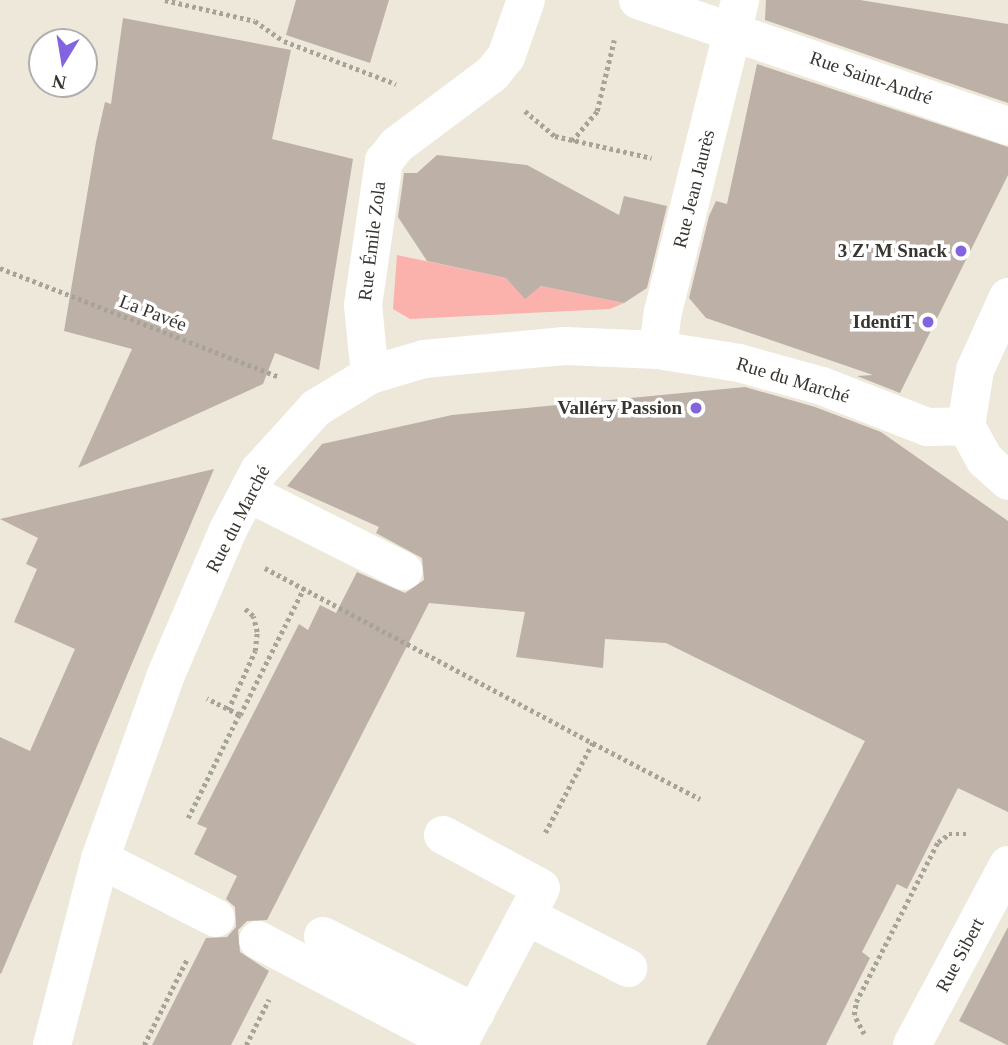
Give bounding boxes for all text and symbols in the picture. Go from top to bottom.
north arrow [28,28,98,98]
street label: Rue Saint-André [807,46,935,110]
text: N [51,71,68,94]
street label: Rue Jean Jaurès [668,127,720,251]
street label: Rue Émile Zola [353,180,391,302]
place label: 3 Z' M Snack [838,240,947,262]
marker: 3 Z' M Snack [953,243,969,259]
street label: La Pavée [116,290,190,336]
place label: IdentiT [853,311,914,333]
marker: IdentiT [920,314,936,330]
street label: Rue du Marché [734,352,852,408]
place label: Valléry Passion [558,397,682,419]
marker: Valléry Passion [688,400,704,416]
street label: Rue du Marché [201,462,275,576]
street label: Rue Sibert [931,914,989,996]

